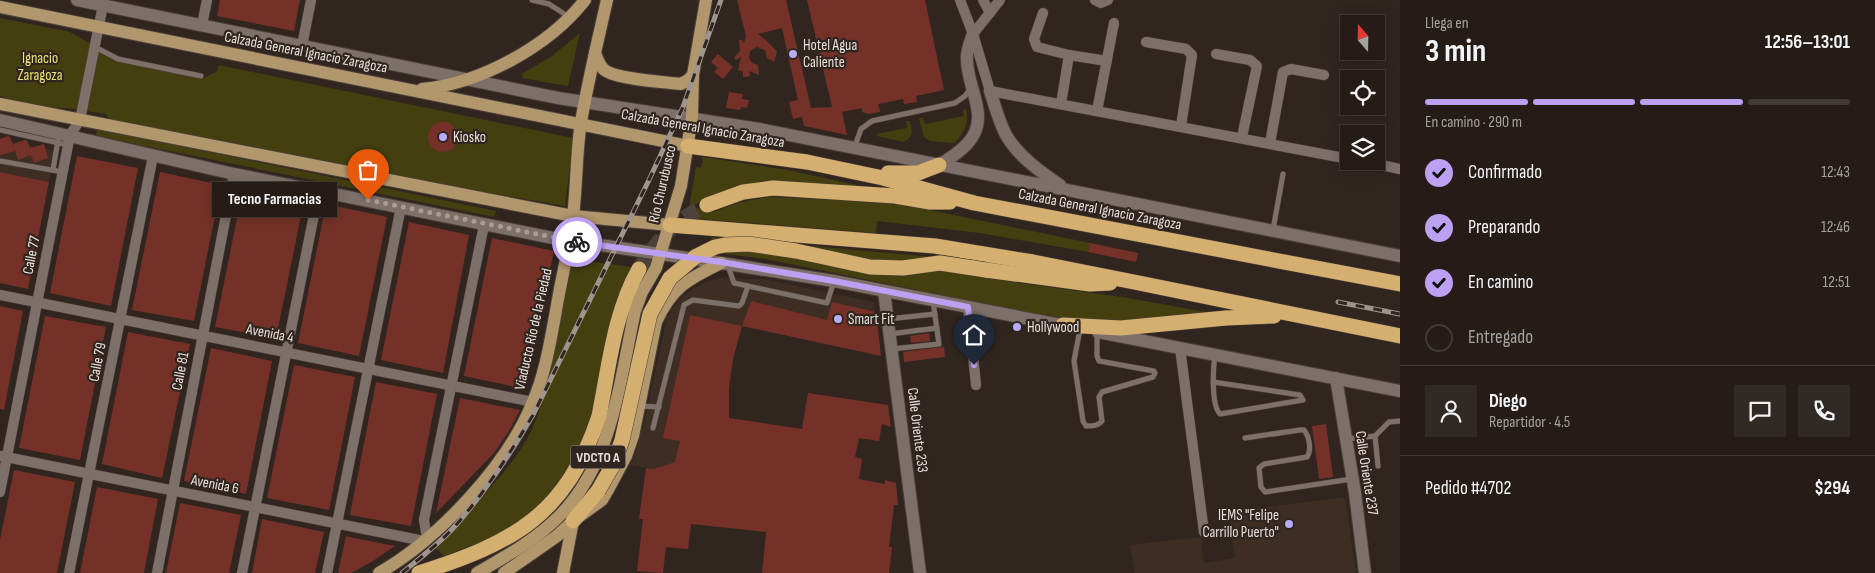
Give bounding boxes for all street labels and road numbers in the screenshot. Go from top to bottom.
street label: Calzada General Ignacio Zaragoza [223,27,389,78]
street label: Calzada General Ignacio Zaragoza [620,105,786,152]
street label: Río Churubusco [644,144,681,225]
street label: Calzada General Ignacio Zaragoza [1017,184,1183,235]
street label: Calle 77 [18,234,45,276]
street label: Viaducto Río de la Piedad [510,266,557,392]
street label: Avenida 4 [244,319,295,347]
street label: Calle 79 [84,341,111,383]
street label: Calle 81 [167,350,194,392]
street label: Calle Oriente 233 [903,386,932,474]
street label: Calle Oriente 237 [1350,430,1383,517]
road number: VDCTO A [570,446,626,468]
street label: Avenida 6 [188,470,240,498]

